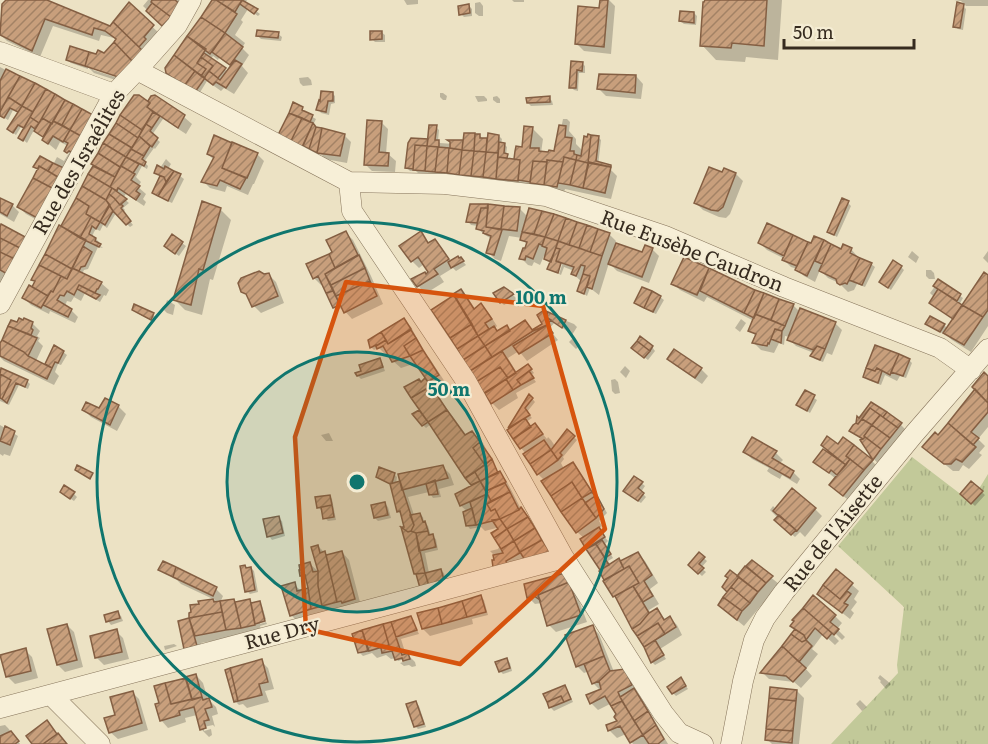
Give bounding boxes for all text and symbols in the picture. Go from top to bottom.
scale bar [784,12,914,50]
text: 50 m [793,18,834,45]
street label: Rue des Israélites [23,83,131,239]
street label: Rue Eusèbe Caudron [597,200,789,298]
text: 100 m [515,283,567,310]
text: 50 m [428,375,470,402]
street label: Rue de l'Aisette [775,466,888,597]
centre of rings [347,472,367,492]
street label: Rue Dry [240,606,323,656]

